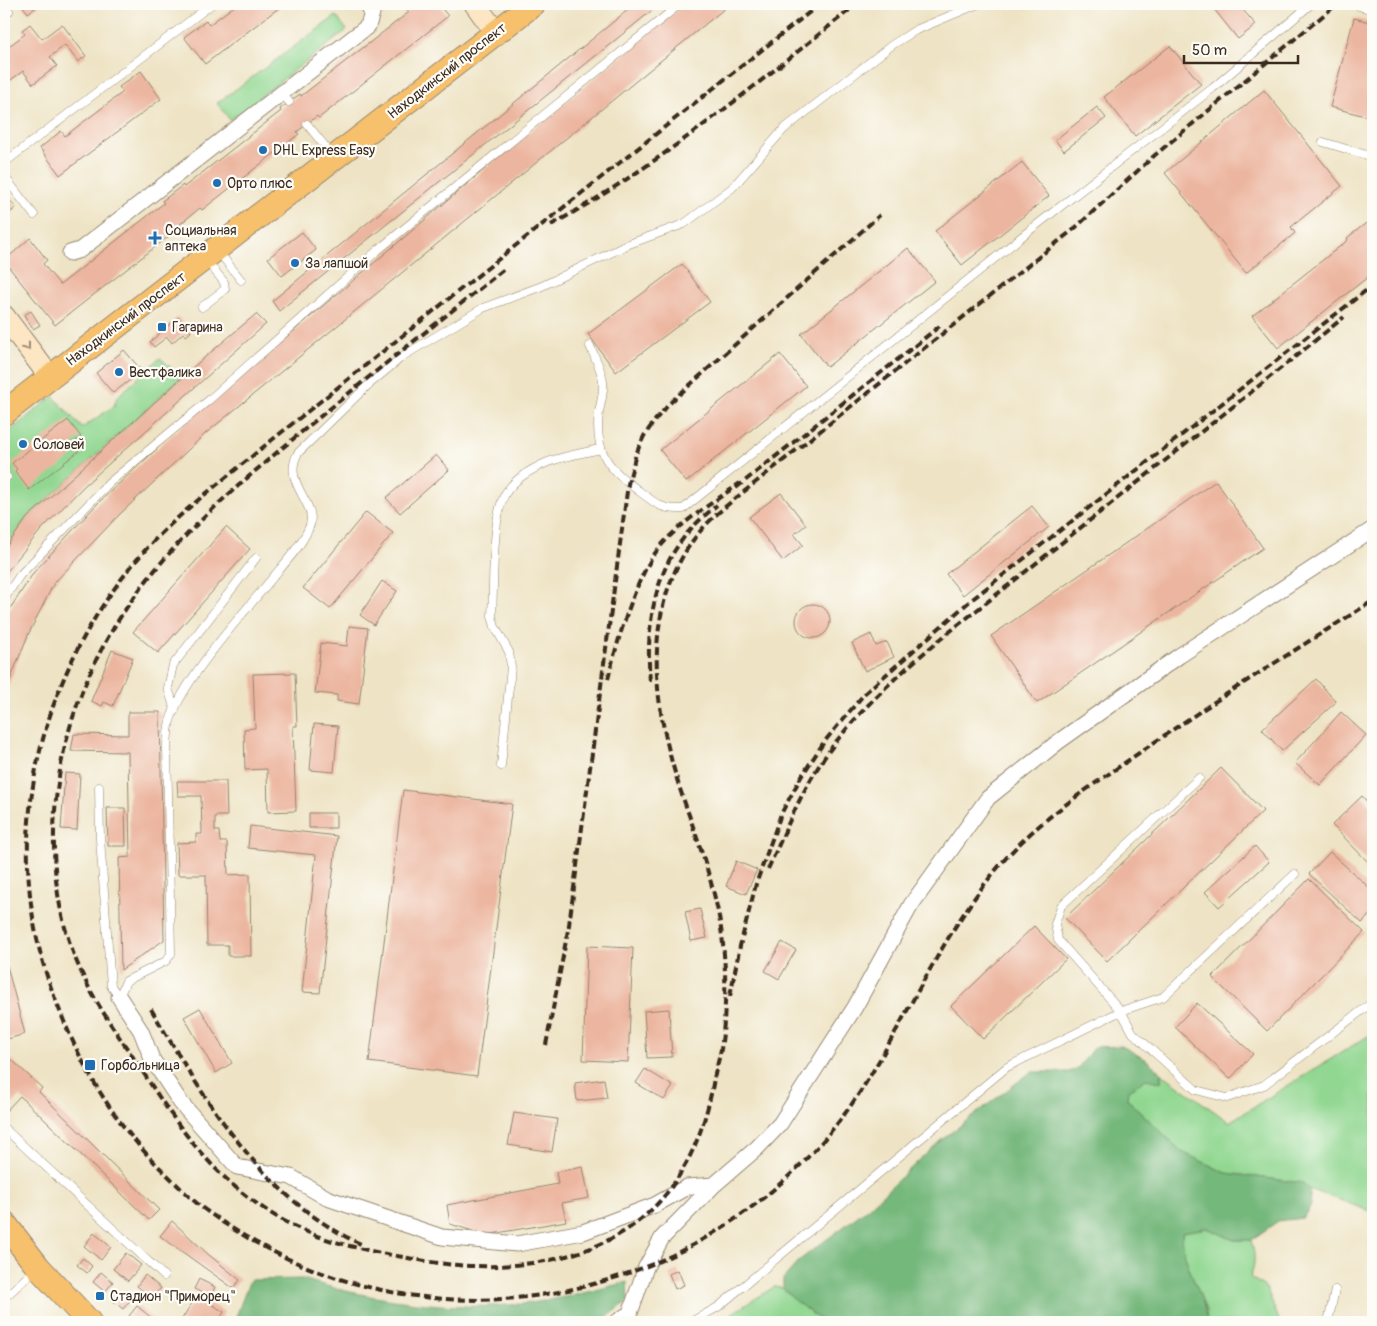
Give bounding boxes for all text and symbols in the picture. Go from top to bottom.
street label: Находкинский проспект [384,19,510,123]
scale bar [1184,32,1298,64]
text: 50 m [1192,41,1227,60]
place label: DHL Express Easy [273,142,375,159]
marker: DHL Express Easy [257,144,269,156]
place label: Орто плюс [227,175,293,192]
marker: Орто плюс [211,177,223,189]
place label: Социальная аптека [165,222,237,255]
marker: Социальная аптека [149,232,161,244]
place label: За лапшой [305,255,368,272]
marker: За лапшой [289,257,301,269]
street label: Находкинский проспект [63,268,189,370]
place label: Гагарина [172,319,223,336]
marker: Гагарина [156,321,168,333]
one-way arrow [21,341,30,351]
place label: Вестфалика [129,364,201,381]
marker: Вестфалика [113,366,125,378]
place label: Соловей [33,436,85,453]
marker: Соловей [17,438,29,450]
place label: Горбольница [101,1057,180,1074]
marker: Горбольница [83,1058,97,1072]
place label: Стадион "Приморец" [110,1288,236,1305]
marker: Стадион "Приморец" [94,1290,106,1302]

